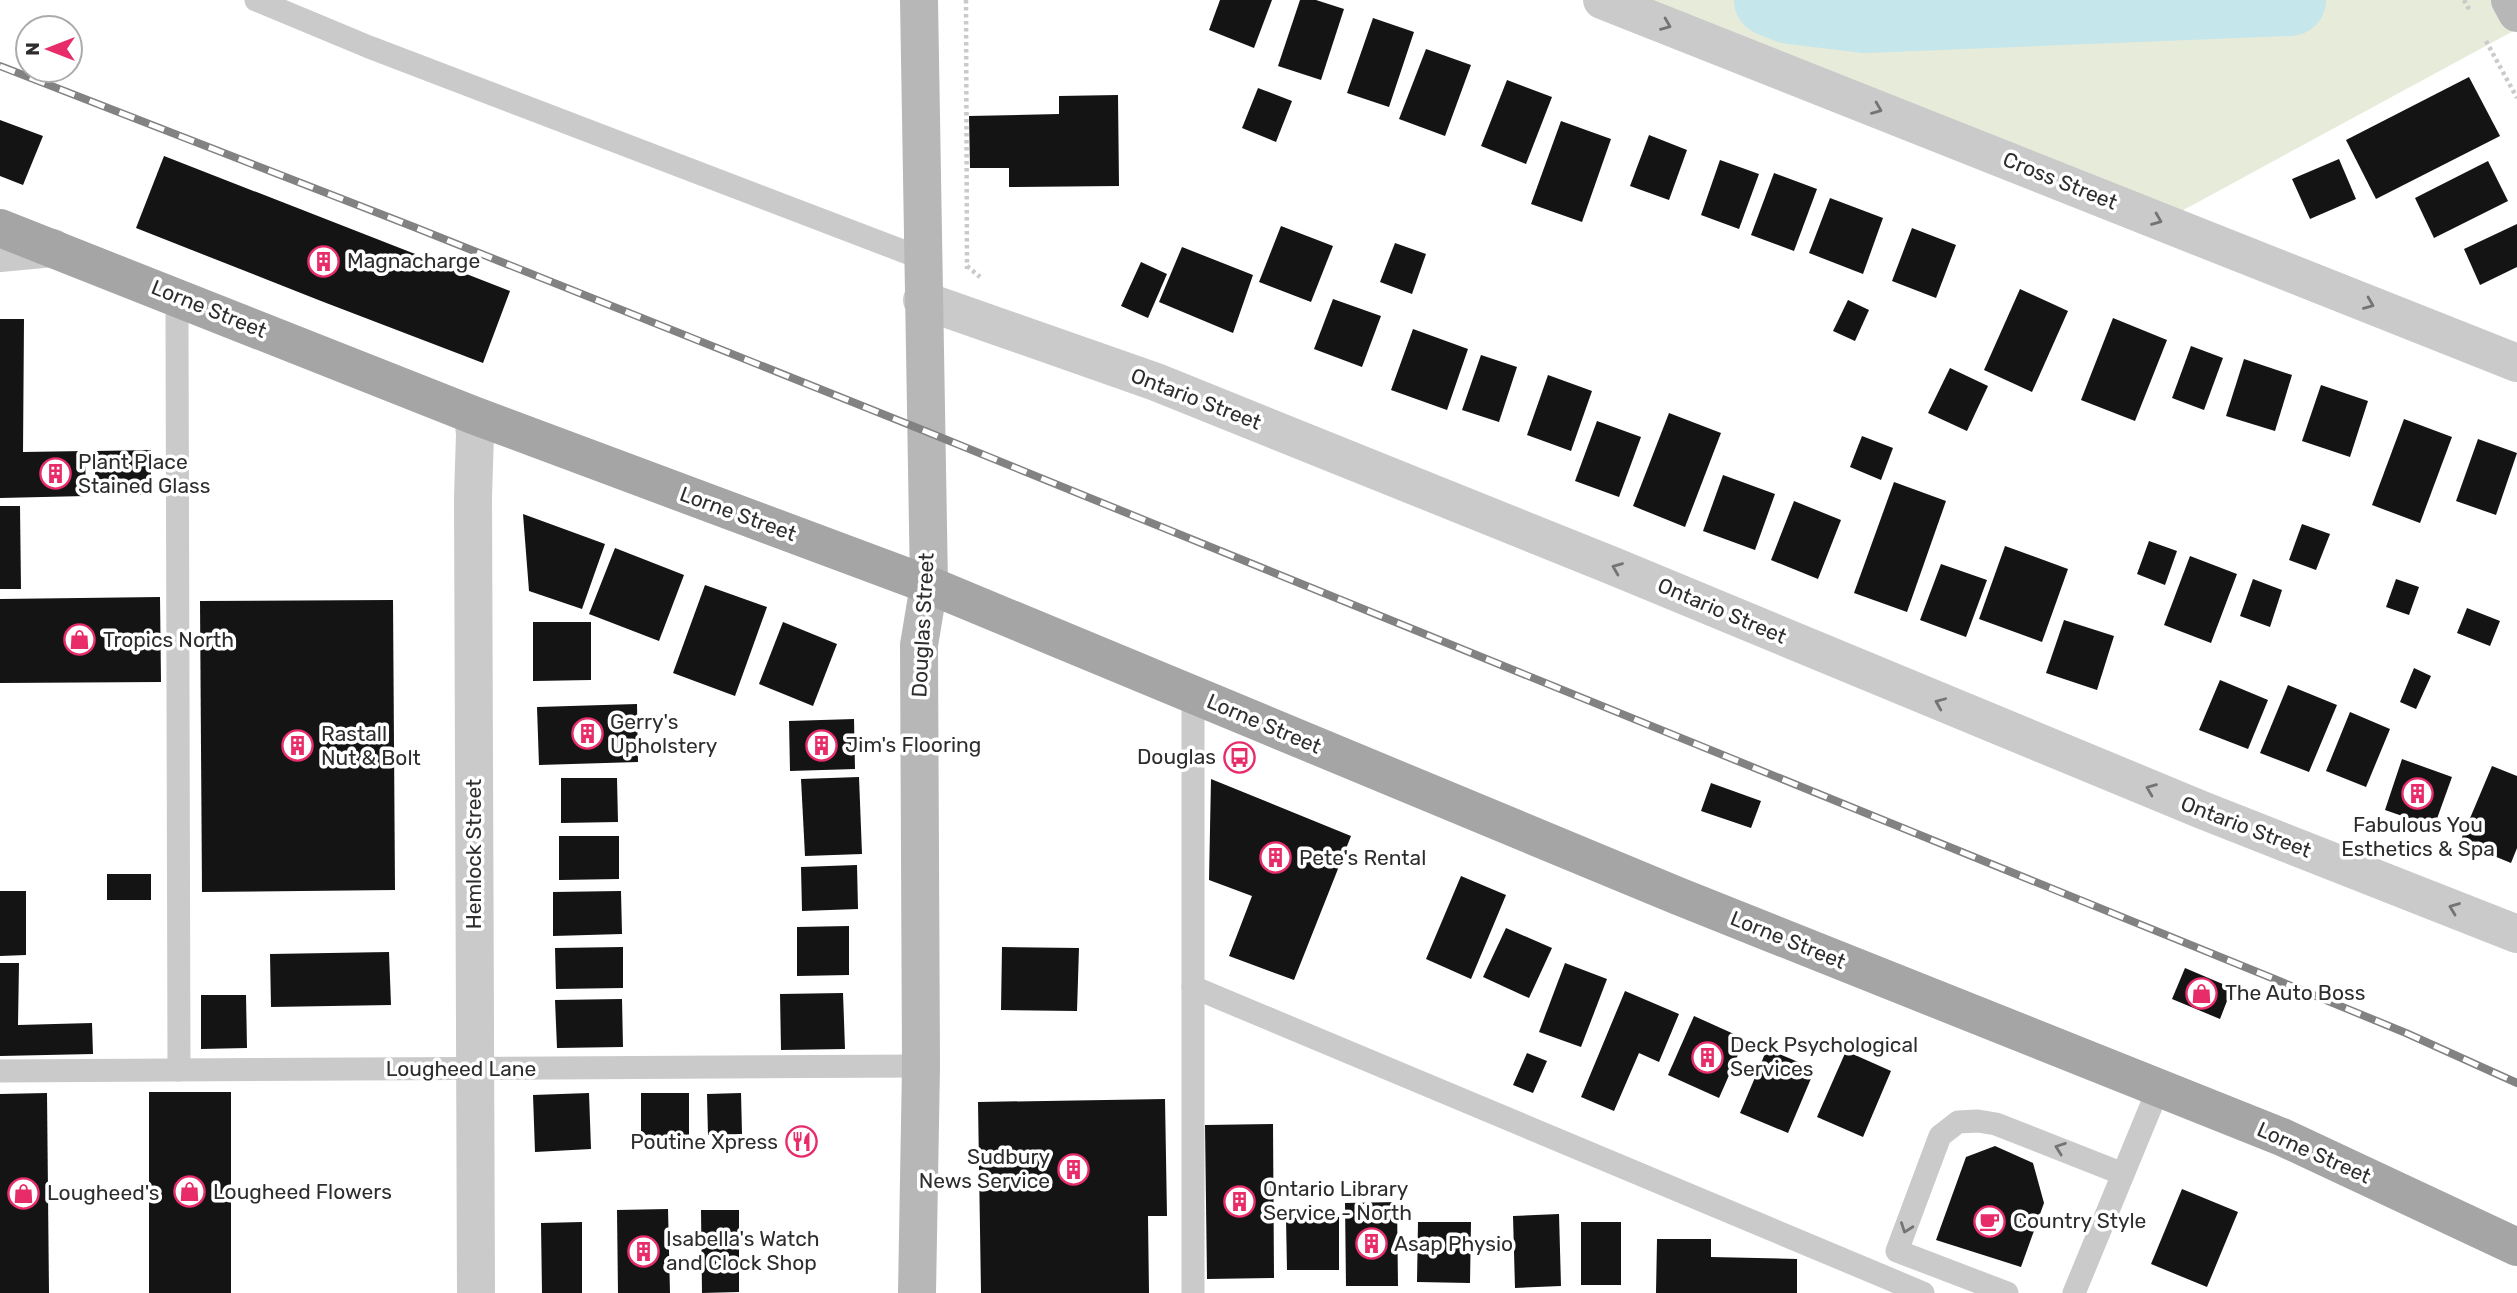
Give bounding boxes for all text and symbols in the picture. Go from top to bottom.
north arrow [14,14,84,84]
one-way arrow [1659,17,1671,31]
text: N [21,42,44,56]
one-way arrow [1871,101,1883,115]
street label: Cross Street [1999,146,2121,215]
one-way arrow [2151,212,2163,226]
building icon: Magnacharge [307,244,341,278]
place label: Magnacharge [347,248,480,273]
street label: Lorne Street [148,274,270,343]
one-way arrow [2362,295,2374,309]
street label: Ontario Street [1127,362,1265,435]
place label: Plant Place Stained Glass [78,449,211,498]
building icon: Plant Place Stained Glass [38,457,72,491]
street label: Lorne Street [677,481,800,546]
street label: Douglas Street [906,552,939,698]
one-way arrow [1612,562,1625,576]
street label: Ontario Street [1654,572,1790,649]
shop icon: Tropics North [63,623,97,657]
place label: Tropics North [103,627,234,652]
street label: Lorne Street [1203,688,1325,759]
one-way arrow [1935,697,1948,711]
place label: Gerry's Upholstery [610,709,718,758]
building icon: Gerry's Upholstery [570,717,604,751]
place label: Rastall Nut & Bolt [321,721,421,770]
building icon: Jim's Flooring [805,728,839,762]
building icon: Rastall Nut & Bolt [281,729,315,763]
place label: Jim's Flooring [845,732,981,757]
bus stop icon: Douglas [1222,740,1256,774]
place label: Douglas [1137,744,1216,769]
building icon: Fabulous You Esthetics & Spa [2401,776,2435,810]
street label: Hemlock Street [461,779,486,929]
one-way arrow [2146,784,2158,798]
street label: Ontario Street [2177,790,2315,863]
place label: Fabulous You Esthetics & Spa [2341,812,2495,861]
building icon: Pete's Rental [1259,841,1293,875]
place label: Pete's Rental [1299,845,1426,870]
one-way arrow [2449,902,2461,916]
street label: Lorne Street [1727,905,1849,974]
shop icon: The Auto Boss [2185,976,2219,1010]
place label: The Auto Boss [2225,980,2365,1005]
place label: Deck Psychological Services [1730,1032,1918,1081]
building icon: Deck Psychological Services [1690,1040,1724,1074]
street label: Lougheed Lane [386,1056,536,1081]
street label: Lorne Street [2253,1116,2375,1189]
restaurant icon: Poutine Xpress [784,1125,818,1159]
place label: Poutine Xpress [630,1129,778,1154]
one-way arrow [2054,1142,2066,1156]
place label: Sudbury News Service [919,1144,1050,1193]
building icon: Sudbury News Service [1056,1152,1090,1186]
shop icon: Lougheed Flowers [173,1175,207,1209]
shop icon: Lougheed's [7,1176,41,1210]
place label: Ontario Library Service - North [1263,1176,1412,1225]
place label: Lougheed Flowers [213,1179,392,1204]
place label: Lougheed's [47,1180,159,1205]
building icon: Ontario Library Service - North [1223,1184,1257,1218]
cafe icon: Country Style [1973,1204,2007,1238]
place label: Country Style [2013,1208,2146,1233]
one-way arrow [1900,1222,1914,1234]
place label: Isabella's Watch and Clock Shop [666,1226,820,1275]
building icon: Asap Physio [1354,1227,1388,1261]
place label: Asap Physio [1394,1231,1513,1256]
building icon: Isabella's Watch and Clock Shop [626,1234,660,1268]

